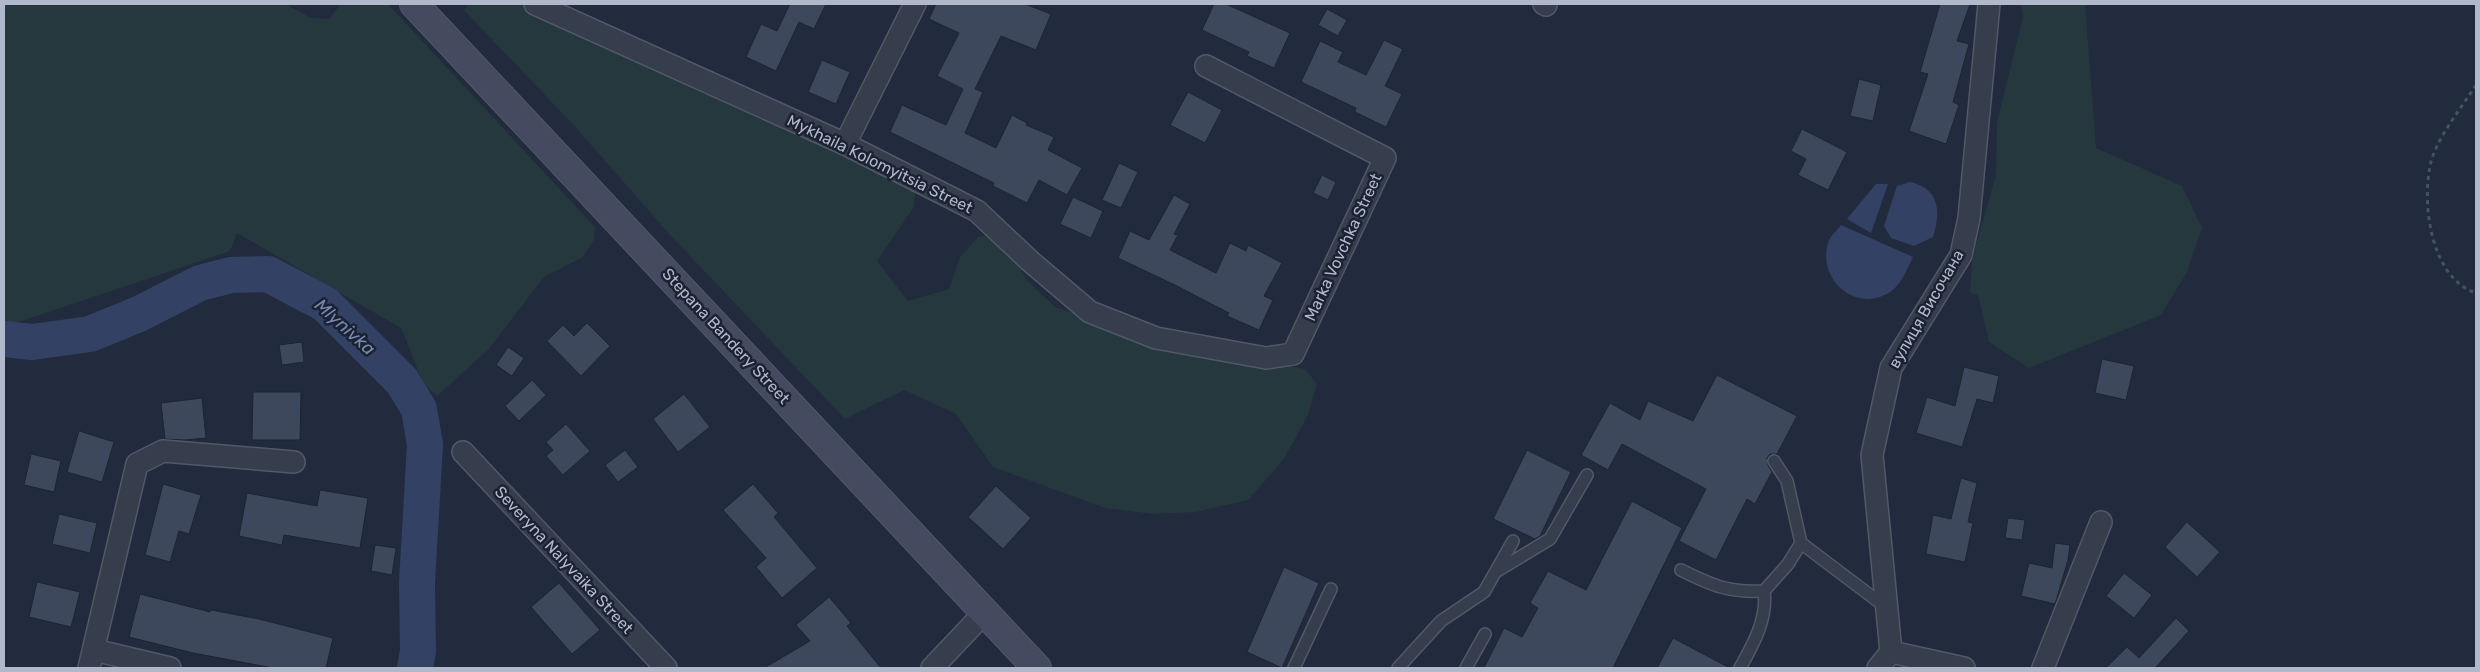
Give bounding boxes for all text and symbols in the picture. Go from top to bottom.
street label: Mykhaila Kolomyitsia Street [784,111,976,217]
street label: Marka Vovchka Street [1300,170,1386,324]
street label: вулиця Височана [1884,246,1968,372]
street label: Stepana Bandery Street [658,264,794,408]
water label: Mlynivka [310,294,380,360]
street label: Severyna Nalyvaika Street [491,482,637,638]

